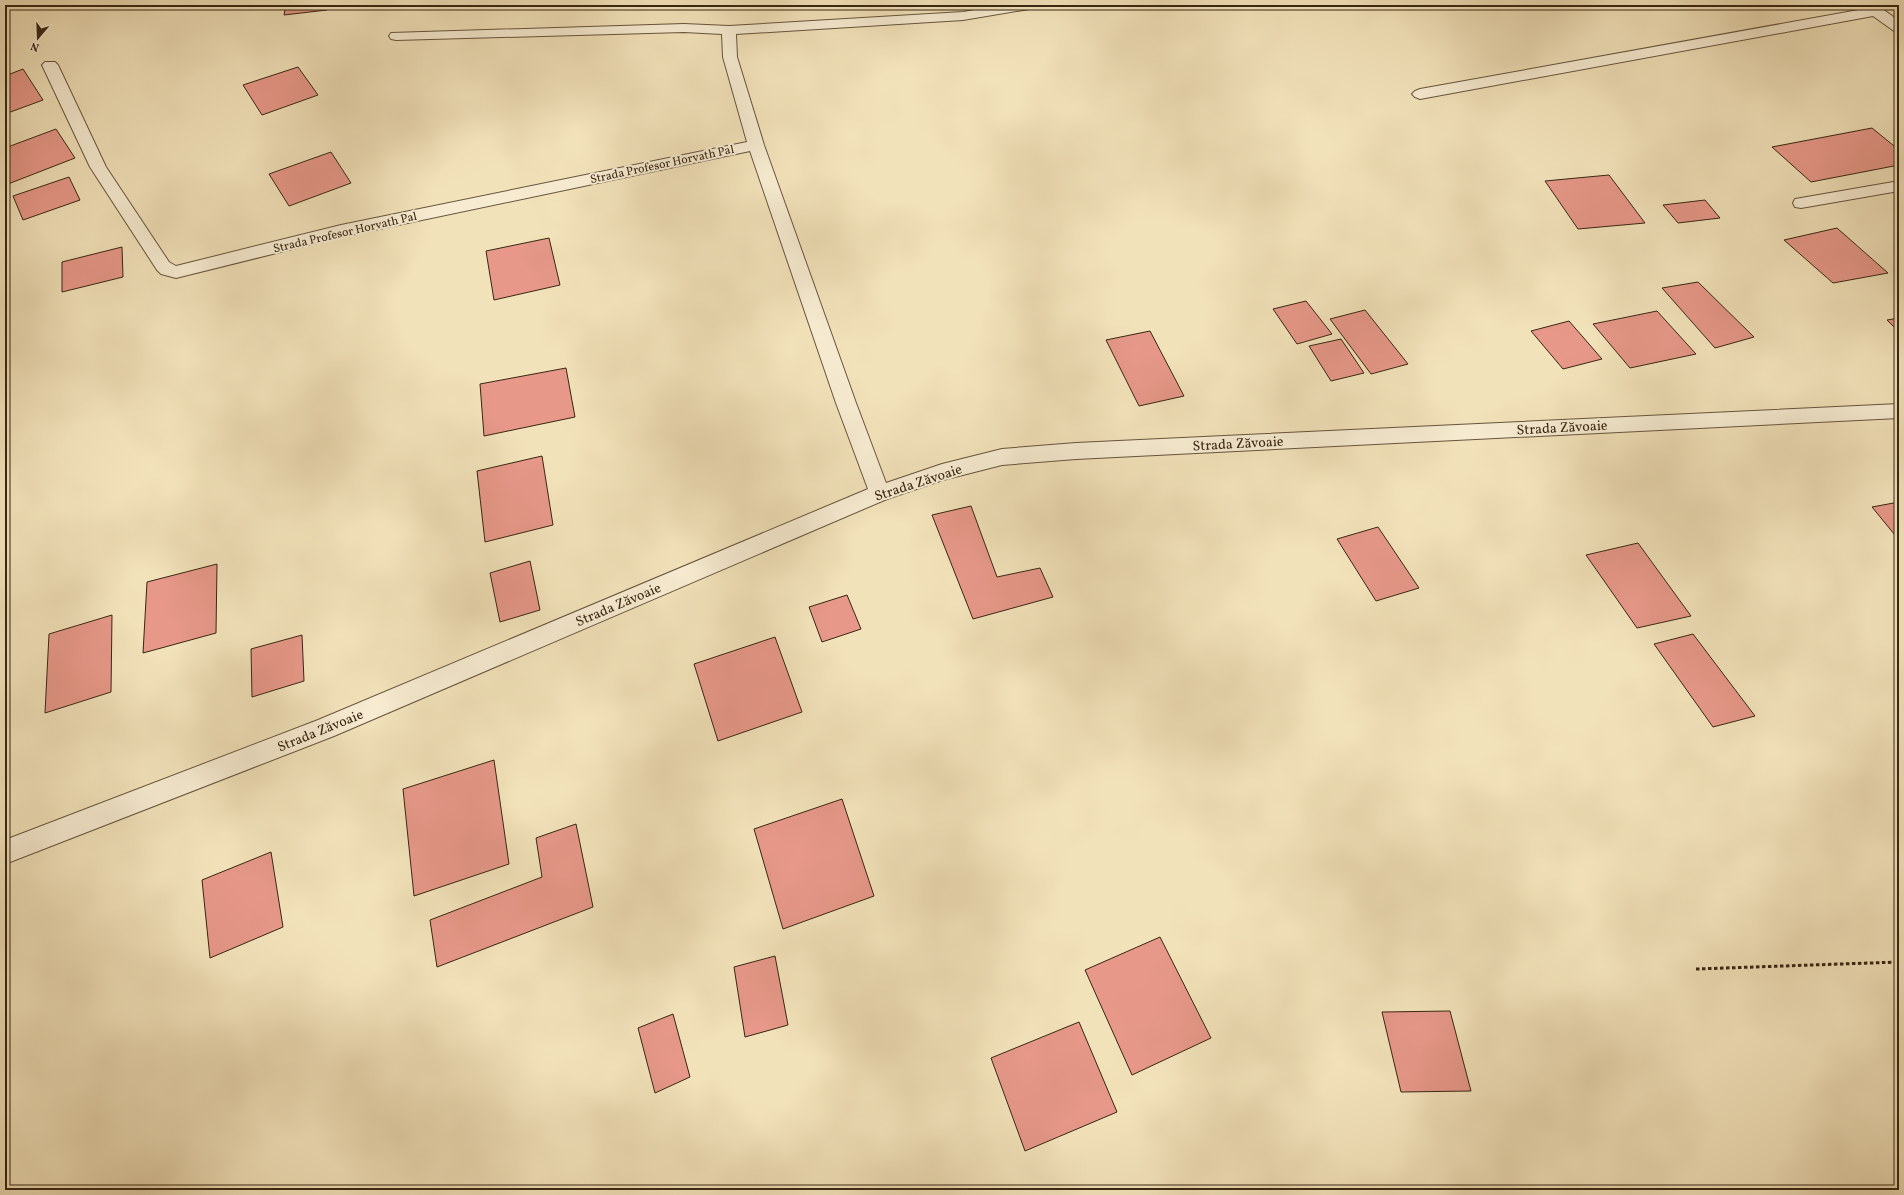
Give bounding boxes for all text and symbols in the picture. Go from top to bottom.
north arrow [18,18,58,58]
text: N [29,38,41,54]
street label: Strada Profesor Horvath Pal [589,142,736,188]
street label: Strada Profesor Horvath Pal [272,209,419,257]
street label: Strada Zăvoaie [1516,417,1608,440]
street label: Strada Zăvoaie [1192,433,1284,456]
street label: Strada Zăvoaie [872,460,965,507]
street label: Strada Zăvoaie [573,579,665,632]
street label: Strada Zăvoaie [275,705,367,757]

